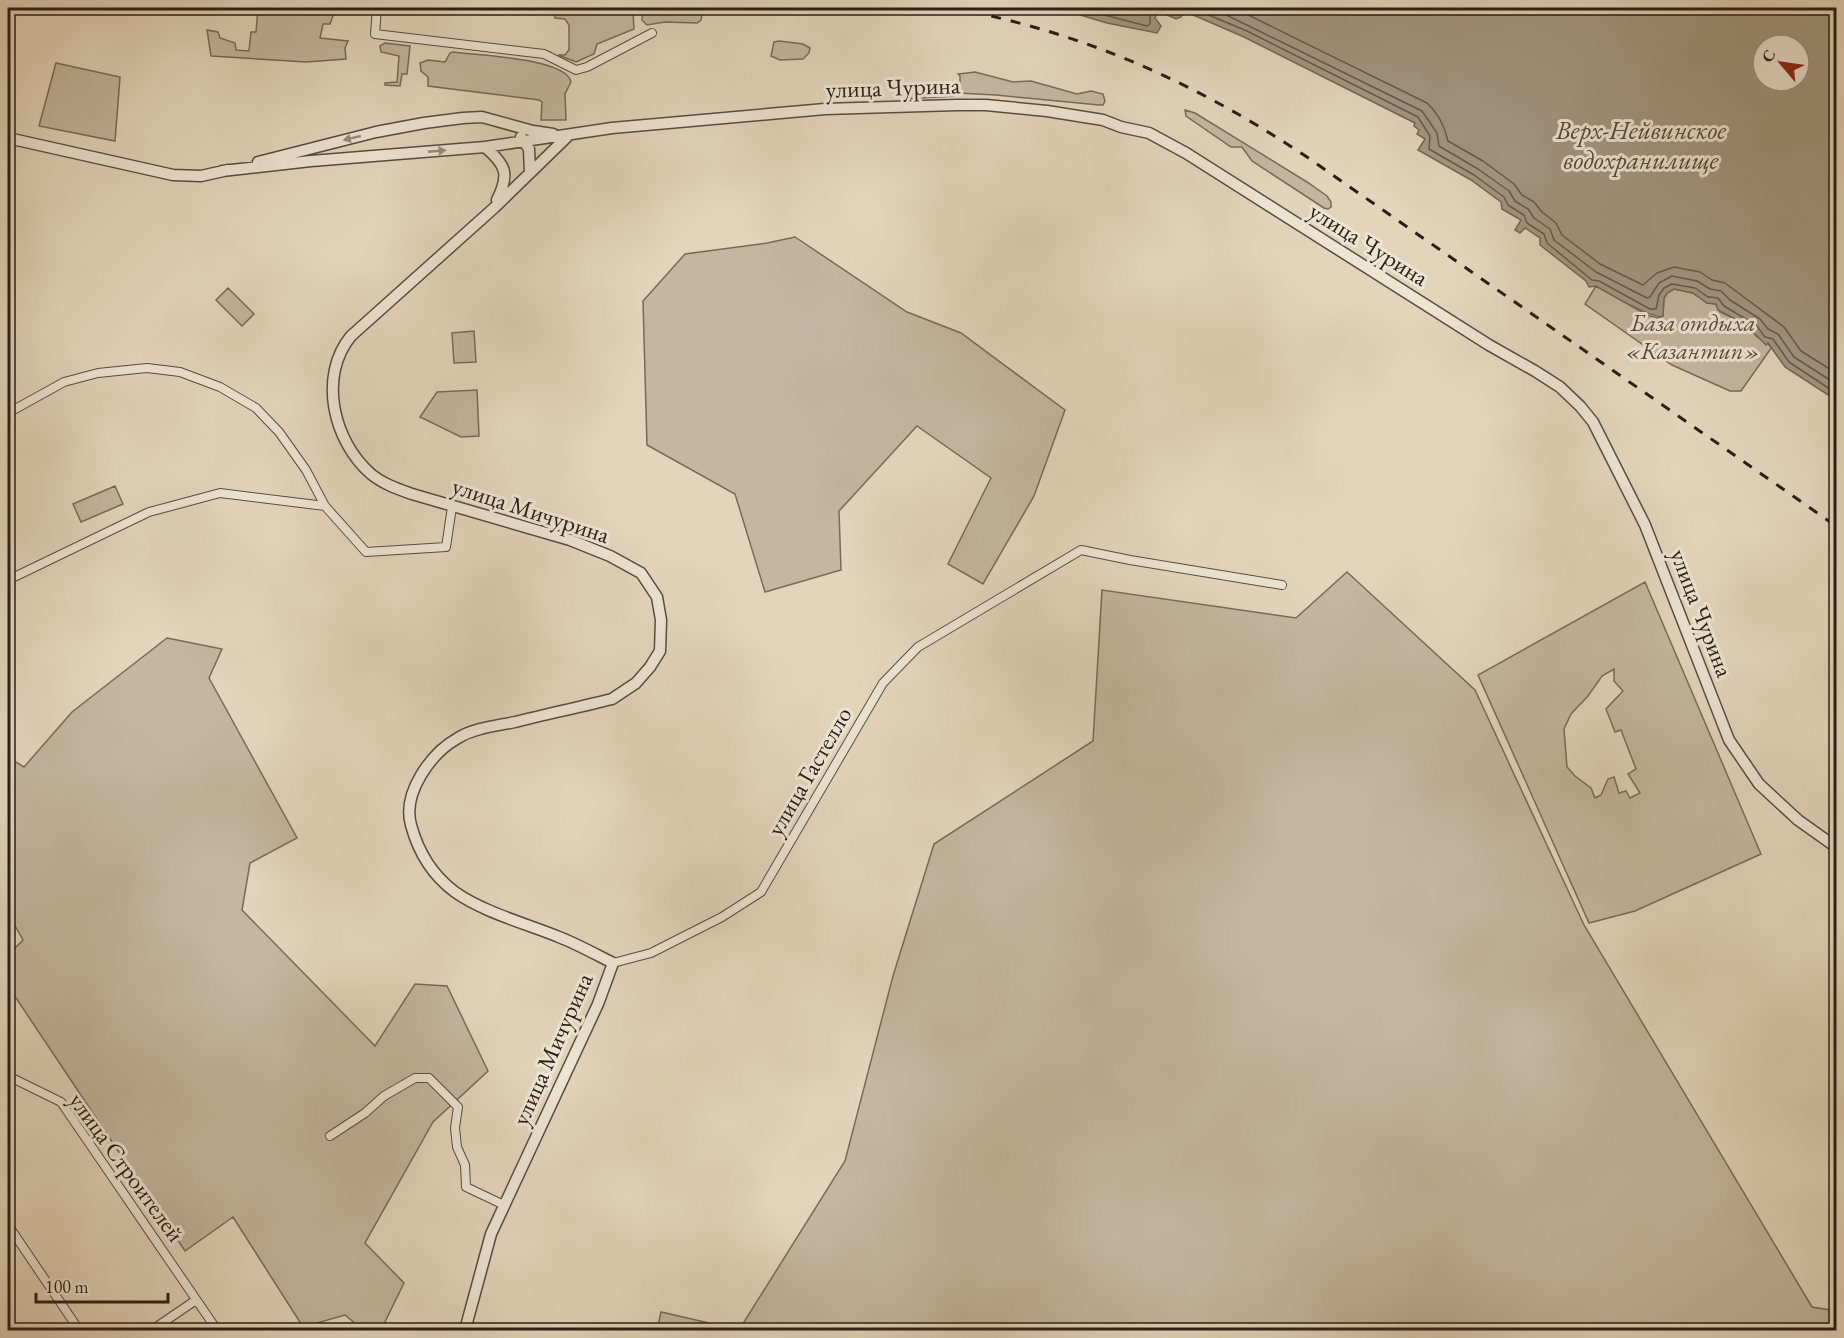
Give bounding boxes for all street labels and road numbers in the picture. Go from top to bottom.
street label: улица Чурина [825,69,961,105]
street label: улица Чурина [1304,195,1435,293]
street label: улица Мичурина [448,470,614,550]
street label: улица Чурина [1663,545,1741,682]
street label: улица Гастелло [760,701,859,841]
street label: улица Мичурина [505,968,600,1130]
street label: улица Строителей [62,1086,192,1248]

